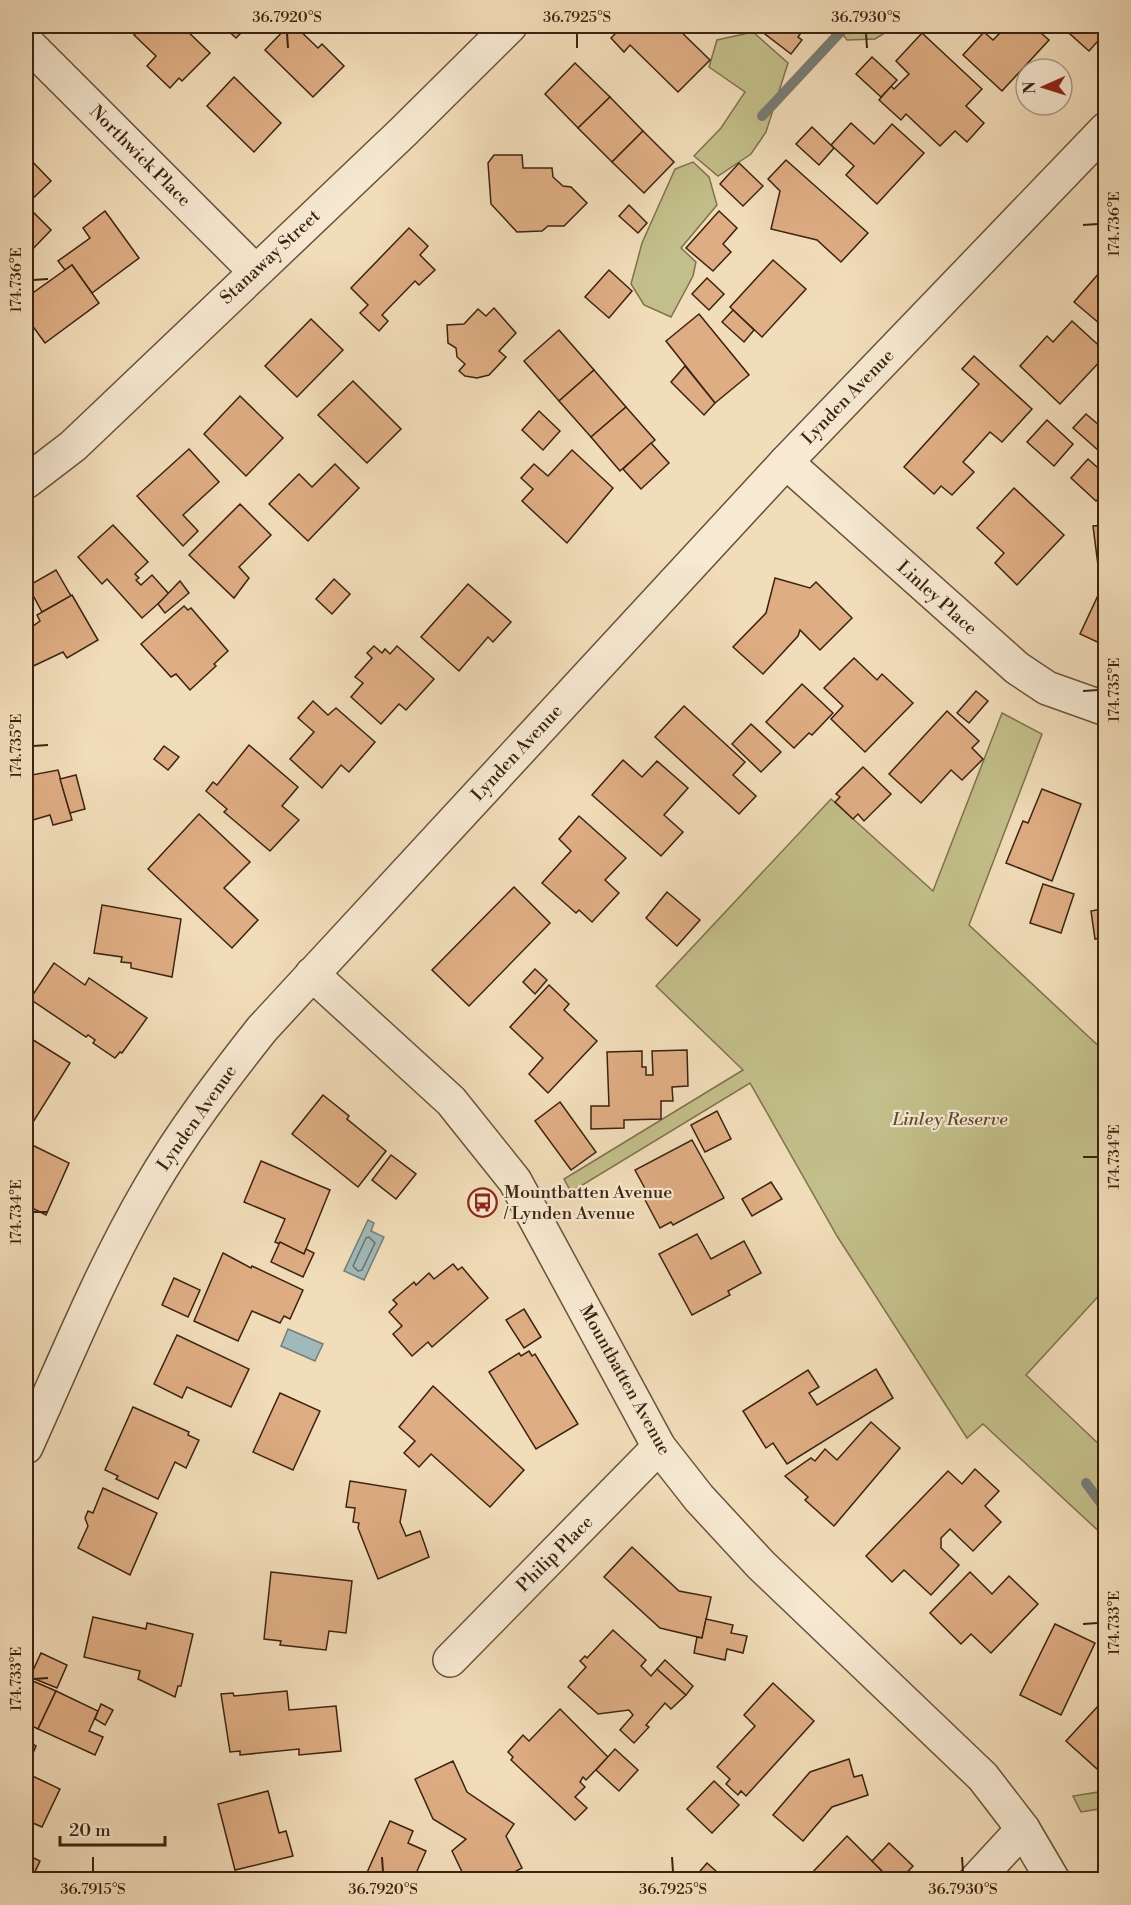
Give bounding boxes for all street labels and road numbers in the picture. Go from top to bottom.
street label: Northwick Place [84,100,196,212]
street label: Stanaway Street [215,204,325,309]
street label: Lynden Avenue [797,344,899,450]
street label: Linley Place [892,556,982,640]
street label: Lynden Avenue [466,700,568,806]
street label: Lynden Avenue [152,1061,242,1175]
street label: Mountbatten Avenue [574,1301,676,1459]
street label: Philip Place [512,1511,598,1597]

